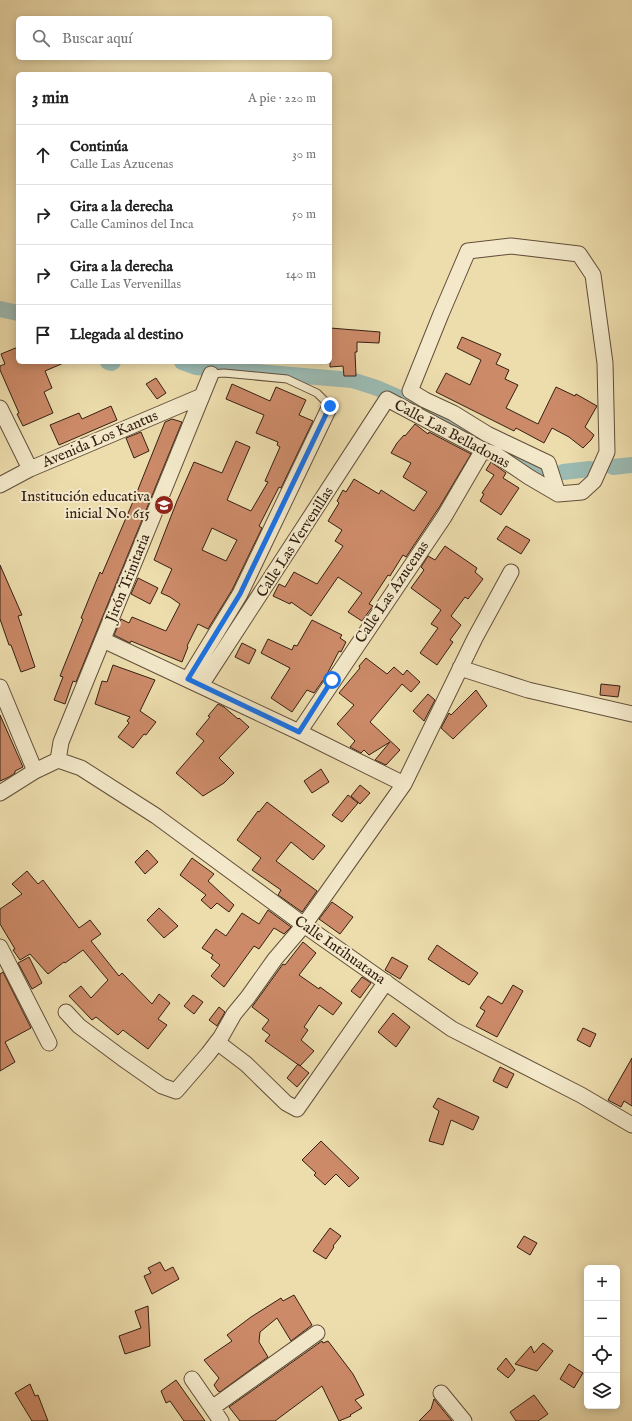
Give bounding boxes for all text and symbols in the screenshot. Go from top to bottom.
search box [16,16,332,60]
icon: search [30,27,52,49]
text: Buscar aquí [62,29,132,48]
text: 3 min [32,88,69,109]
text: A pie · 220 m [248,90,316,107]
text: Continúa [70,137,128,156]
icon: ahead [32,144,54,166]
text: 30 m [292,146,316,163]
text: Calle Las Azucenas [70,156,173,173]
text: Gira a la derecha [70,197,173,216]
icon: right [32,204,54,226]
text: 50 m [292,206,316,223]
text: Calle Caminos del Inca [70,216,194,233]
text: Gira a la derecha [70,257,173,276]
icon: right [32,264,54,286]
text: 140 m [286,266,316,283]
text: Calle Las Vervenillas [70,276,181,293]
icon: arrive [32,324,54,346]
text: Llegada al destino [70,325,183,344]
street label: Calle Las Belladonas [391,395,513,473]
route end [321,397,339,415]
street label: Avenida Los Kantus [38,406,161,472]
street label: Calle Las Vervenillas [252,483,338,601]
place label: Institución educativa inicial No. 615 [21,487,151,523]
school or university icon: Institución educativa inicial No. 615 [153,494,175,516]
street label: Jirón Trinitaria [101,531,155,627]
street label: Calle Las Azucenas [351,537,433,647]
route start [323,671,341,689]
street label: Calle Intihuatana [291,911,390,989]
map controls [584,1265,620,1409]
button: + [584,1265,620,1301]
button: − [584,1301,620,1337]
button: locate [584,1337,620,1373]
button: layers [584,1373,620,1409]

